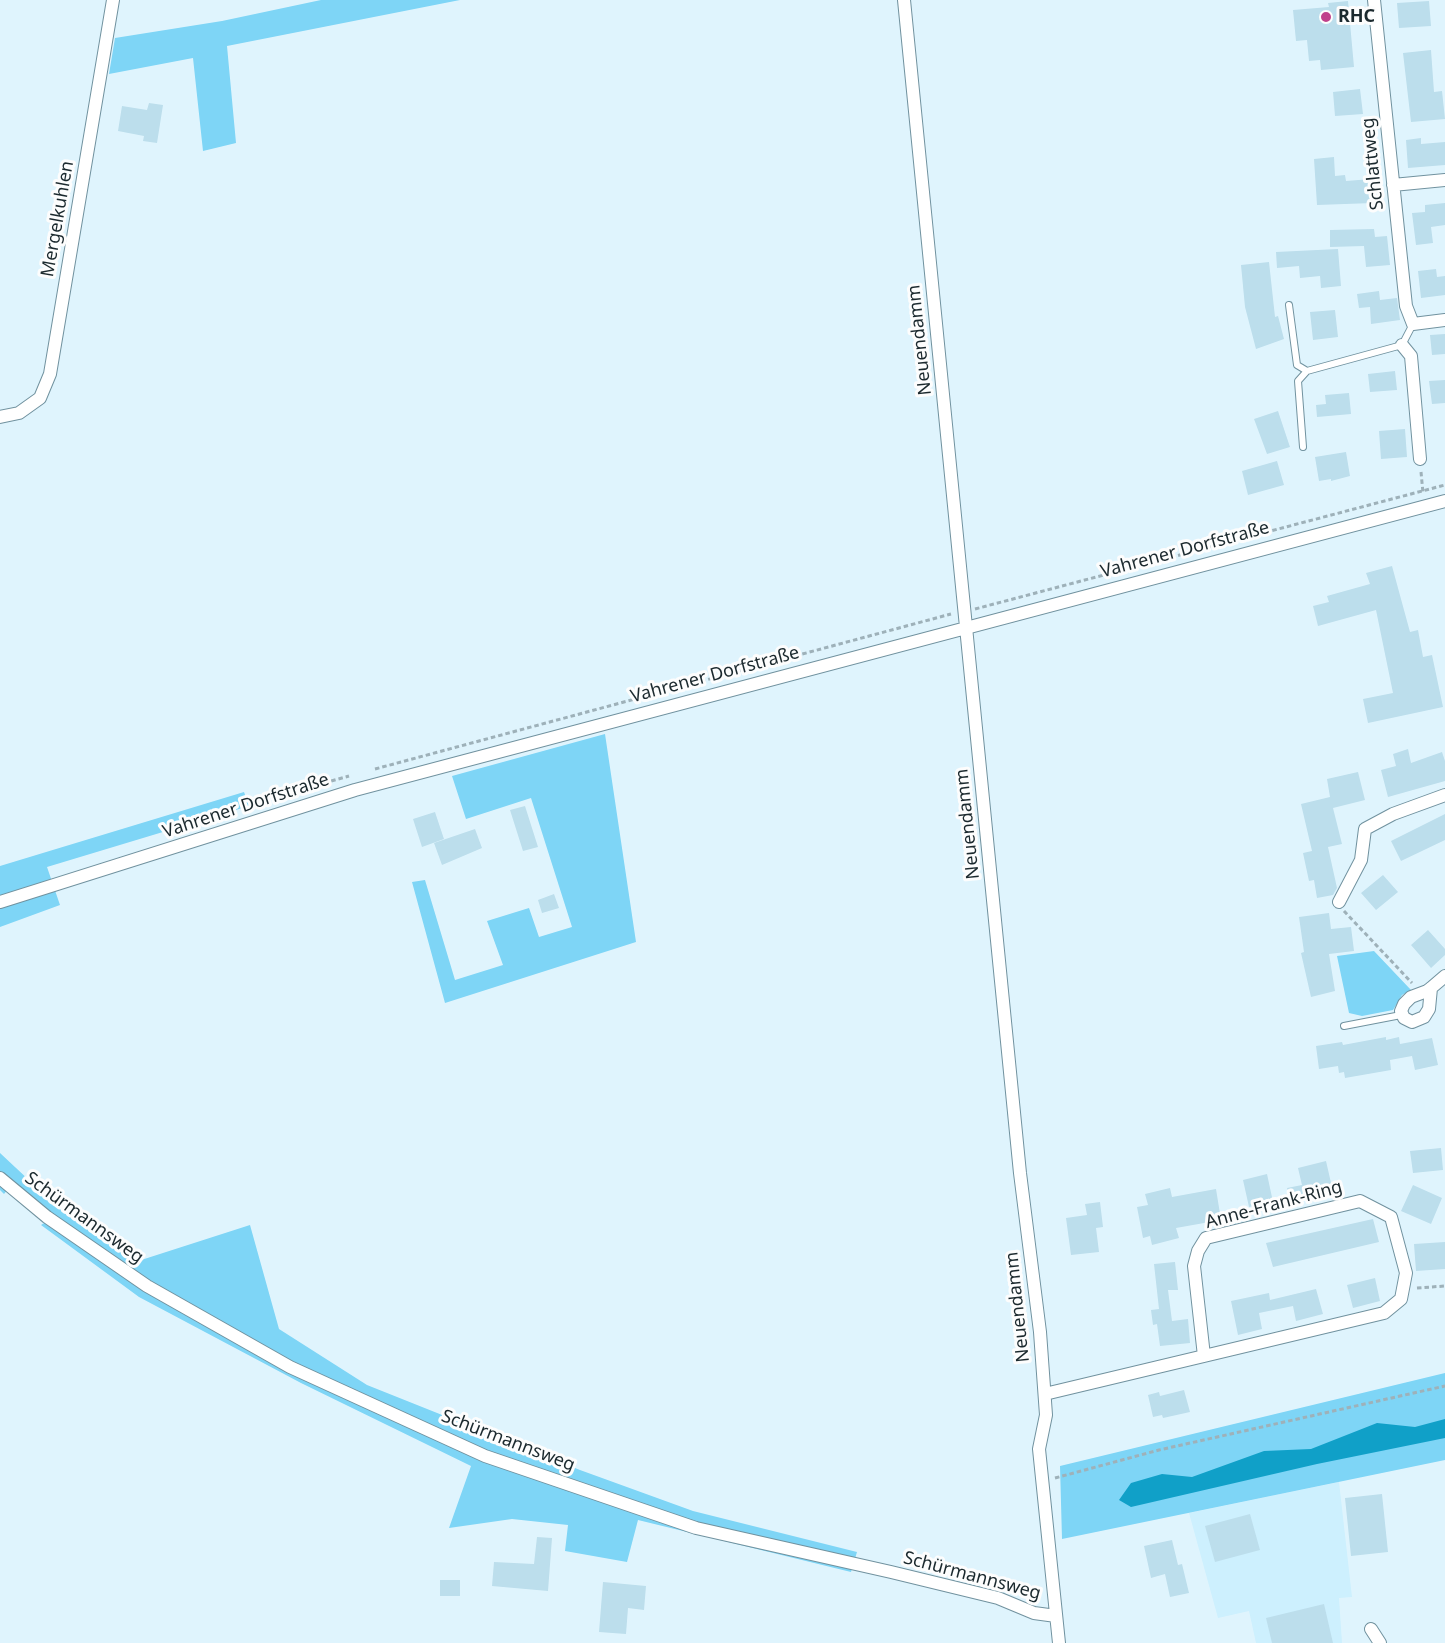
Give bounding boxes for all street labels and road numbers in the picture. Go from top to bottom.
street label: Schlattweg [1357,117,1389,211]
street label: Mergelkuhlen [37,159,79,279]
street label: Neuendamm [903,284,937,396]
street label: Vahrener Dorfstraße [1098,517,1272,583]
street label: Vahrener Dorfstraße [628,642,802,708]
street label: Neuendamm [951,768,985,880]
street label: Vahrener Dorfstraße [160,769,332,843]
street label: Schürmannsweg [20,1168,148,1268]
street label: Anne-Frank-Ring [1203,1176,1345,1234]
street label: Neuendamm [1001,1251,1035,1363]
street label: Schürmannsweg [438,1406,578,1476]
street label: Schürmannsweg [901,1547,1043,1605]

